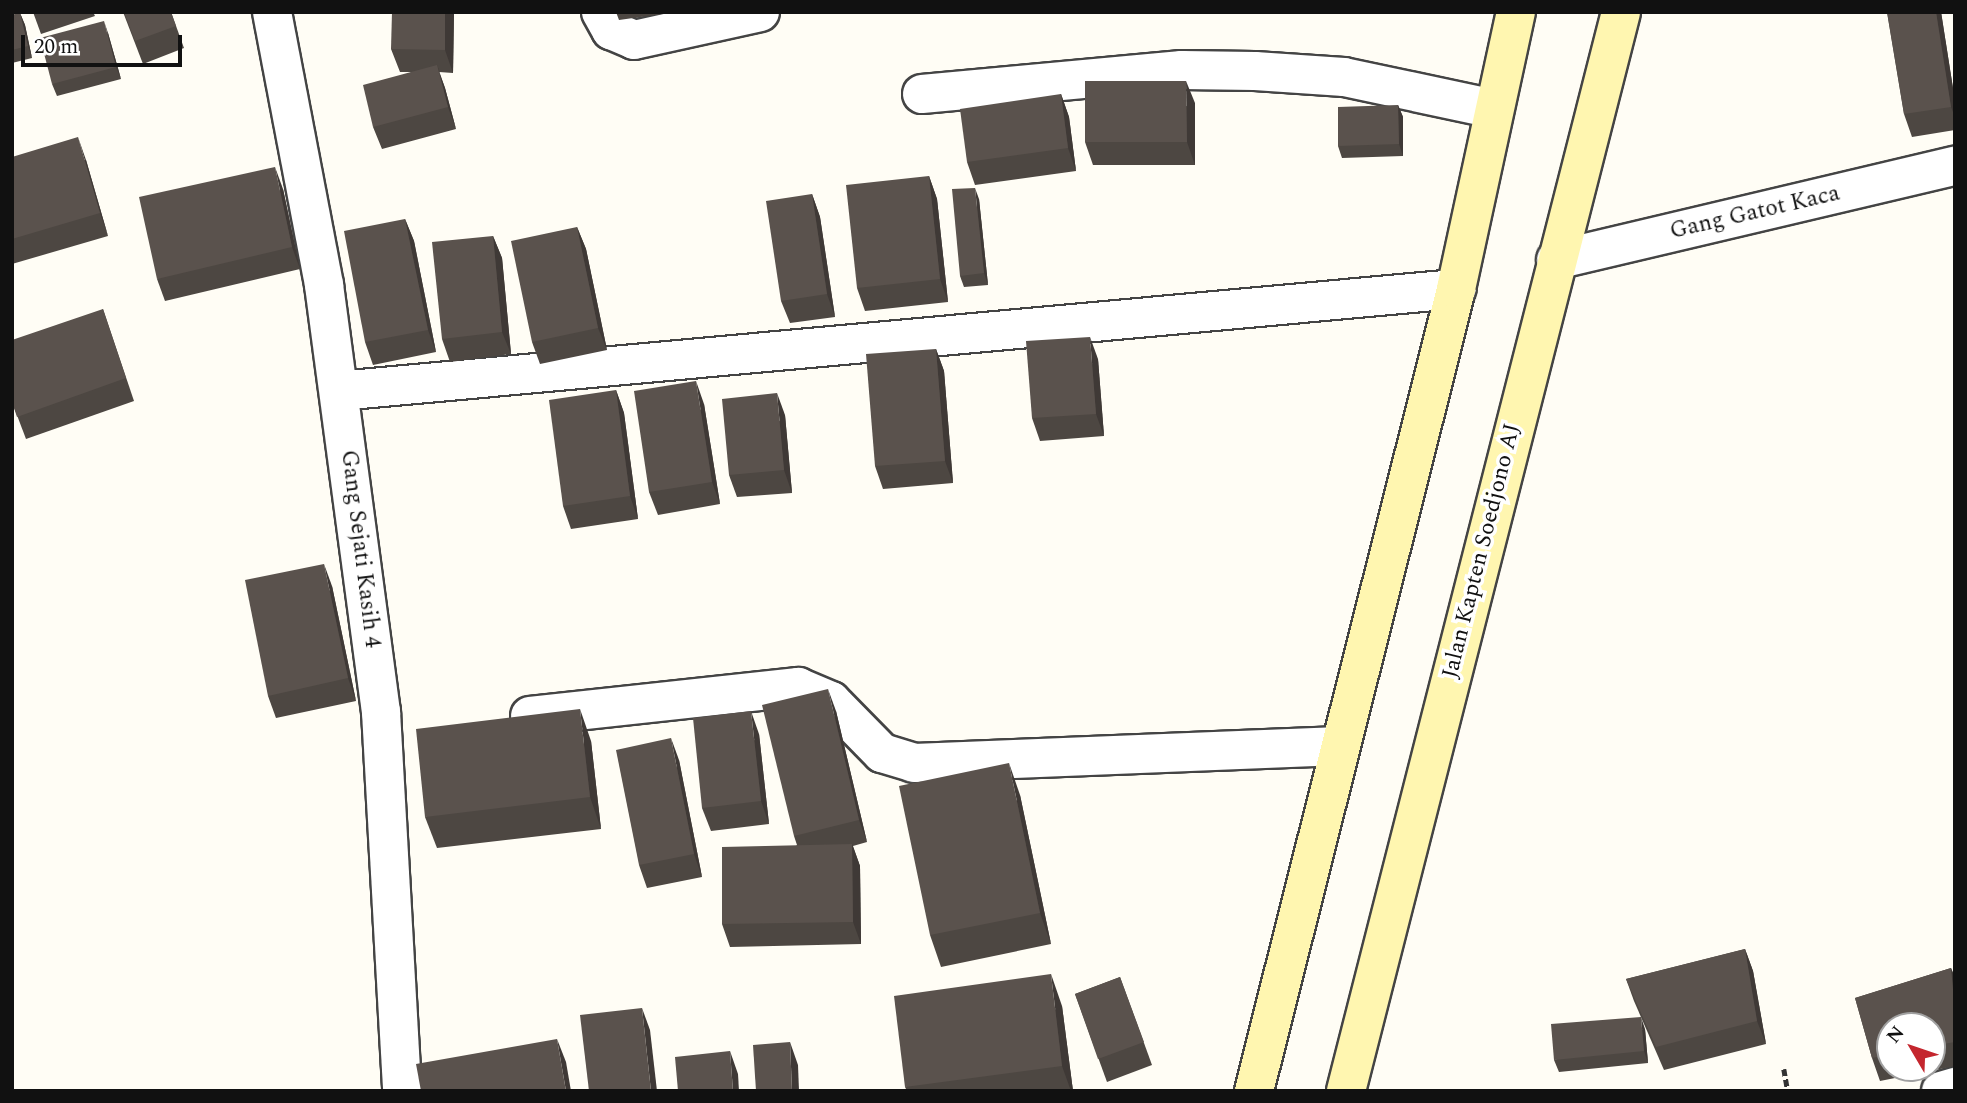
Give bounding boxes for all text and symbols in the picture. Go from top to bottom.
scale bar [24,21,186,65]
text: 20 m [34,31,78,63]
street label: Gang Gatot Kaca [1667,180,1843,246]
street label: Jalan Kapten Soedjono AJ [1437,421,1527,681]
street label: Gang Sejati Kasih 4 [334,449,386,649]
north arrow [1876,1012,1946,1082]
text: N [1880,1020,1912,1050]

